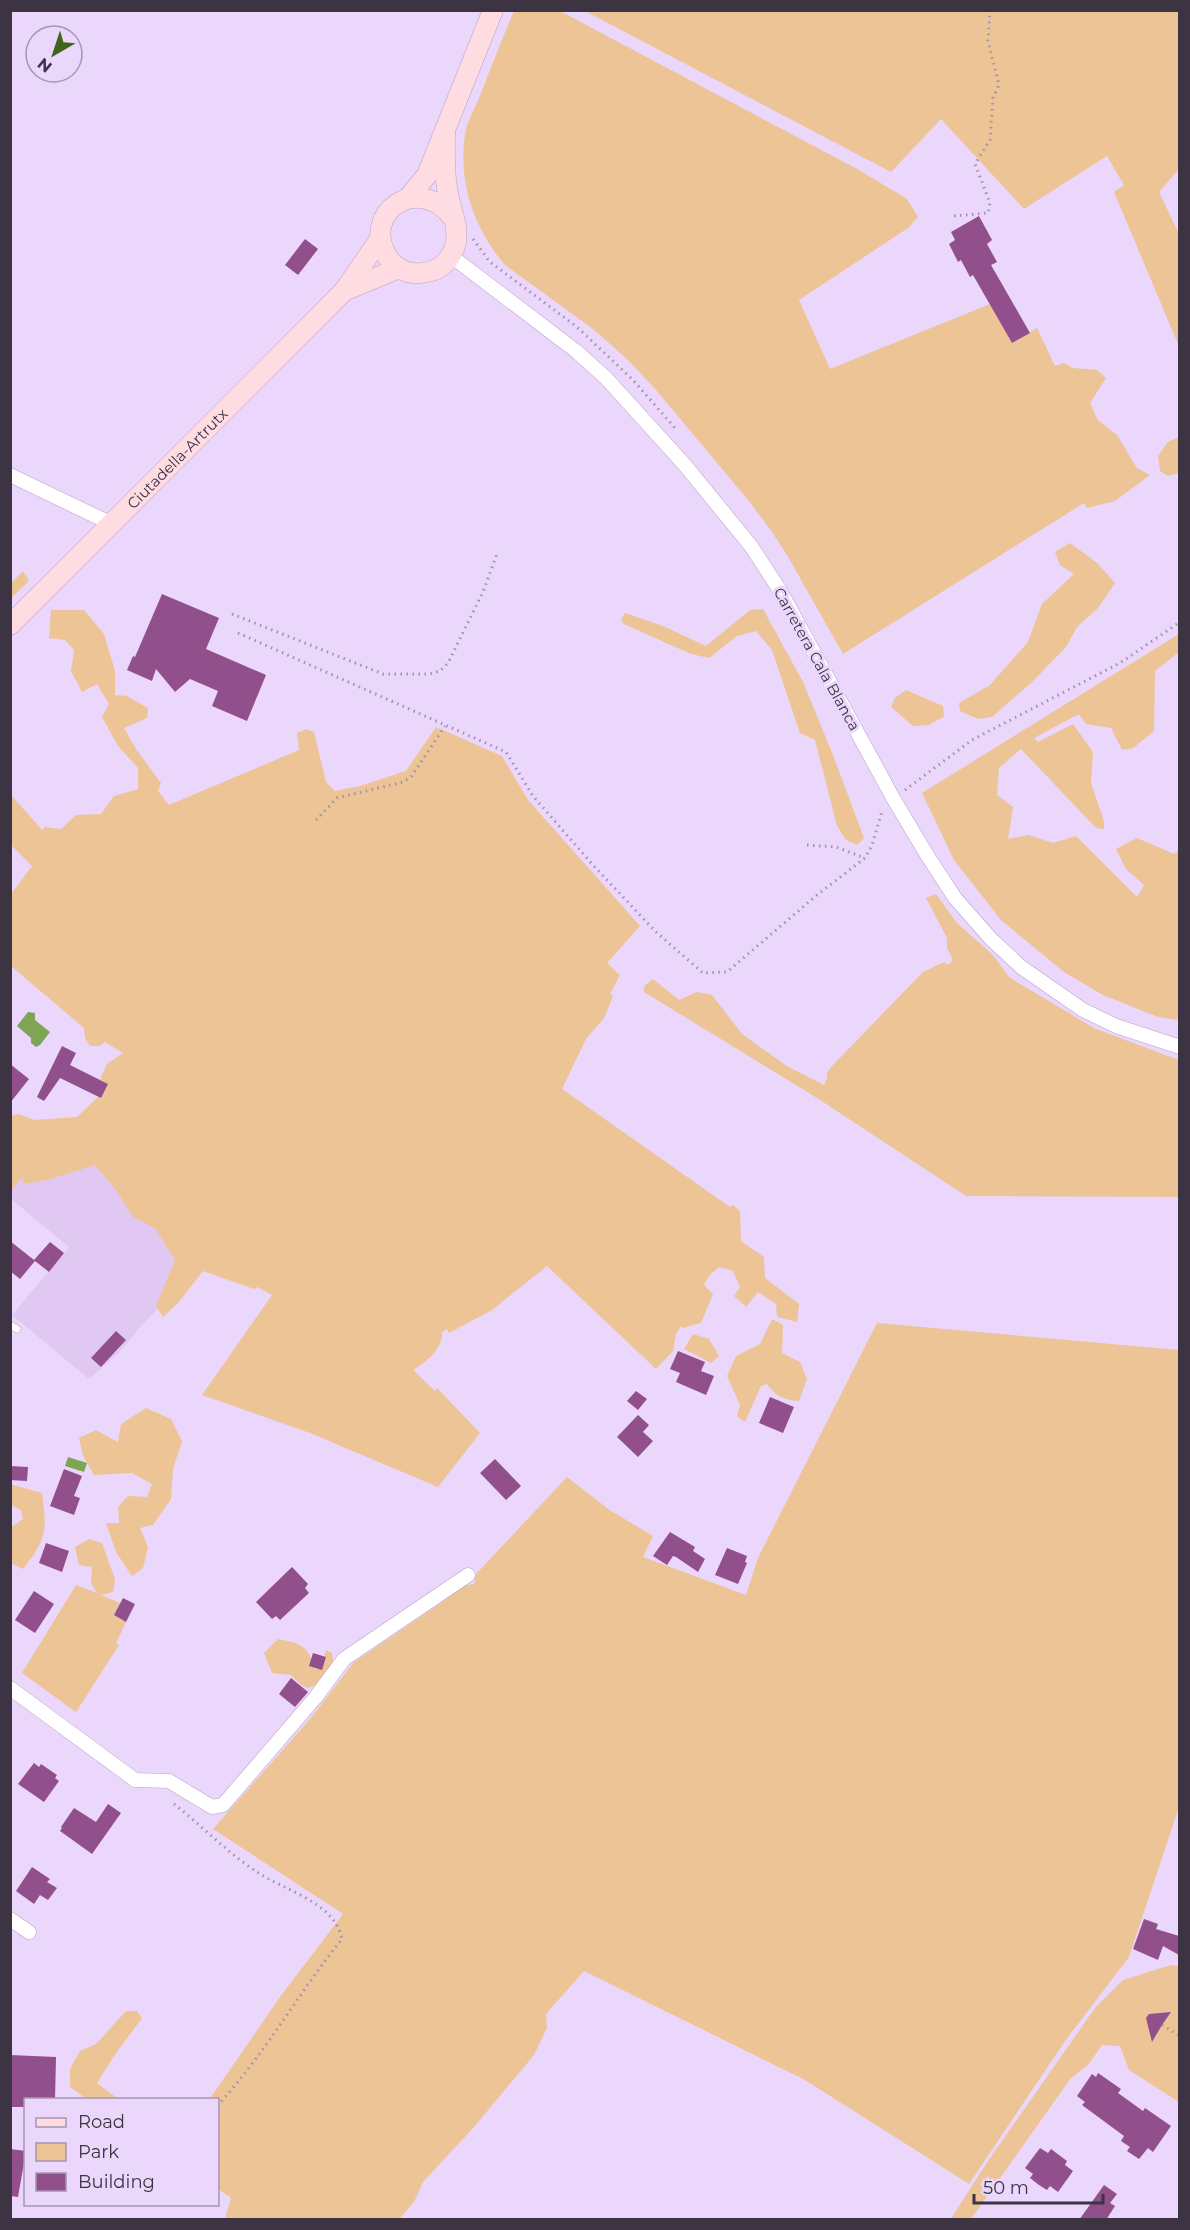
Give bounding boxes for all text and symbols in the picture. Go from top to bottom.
north arrow [24,24,84,84]
text: N [34,54,56,77]
street label: Ciutadella-Artrutx [123,404,231,512]
street label: Carretera Cala Blanca [770,584,864,734]
legend [24,2098,219,2206]
text: Road [78,2111,125,2133]
text: Park [78,2141,119,2163]
scale bar [974,2167,1103,2205]
text: Building [78,2171,155,2193]
text: 50 m [983,2177,1029,2199]

